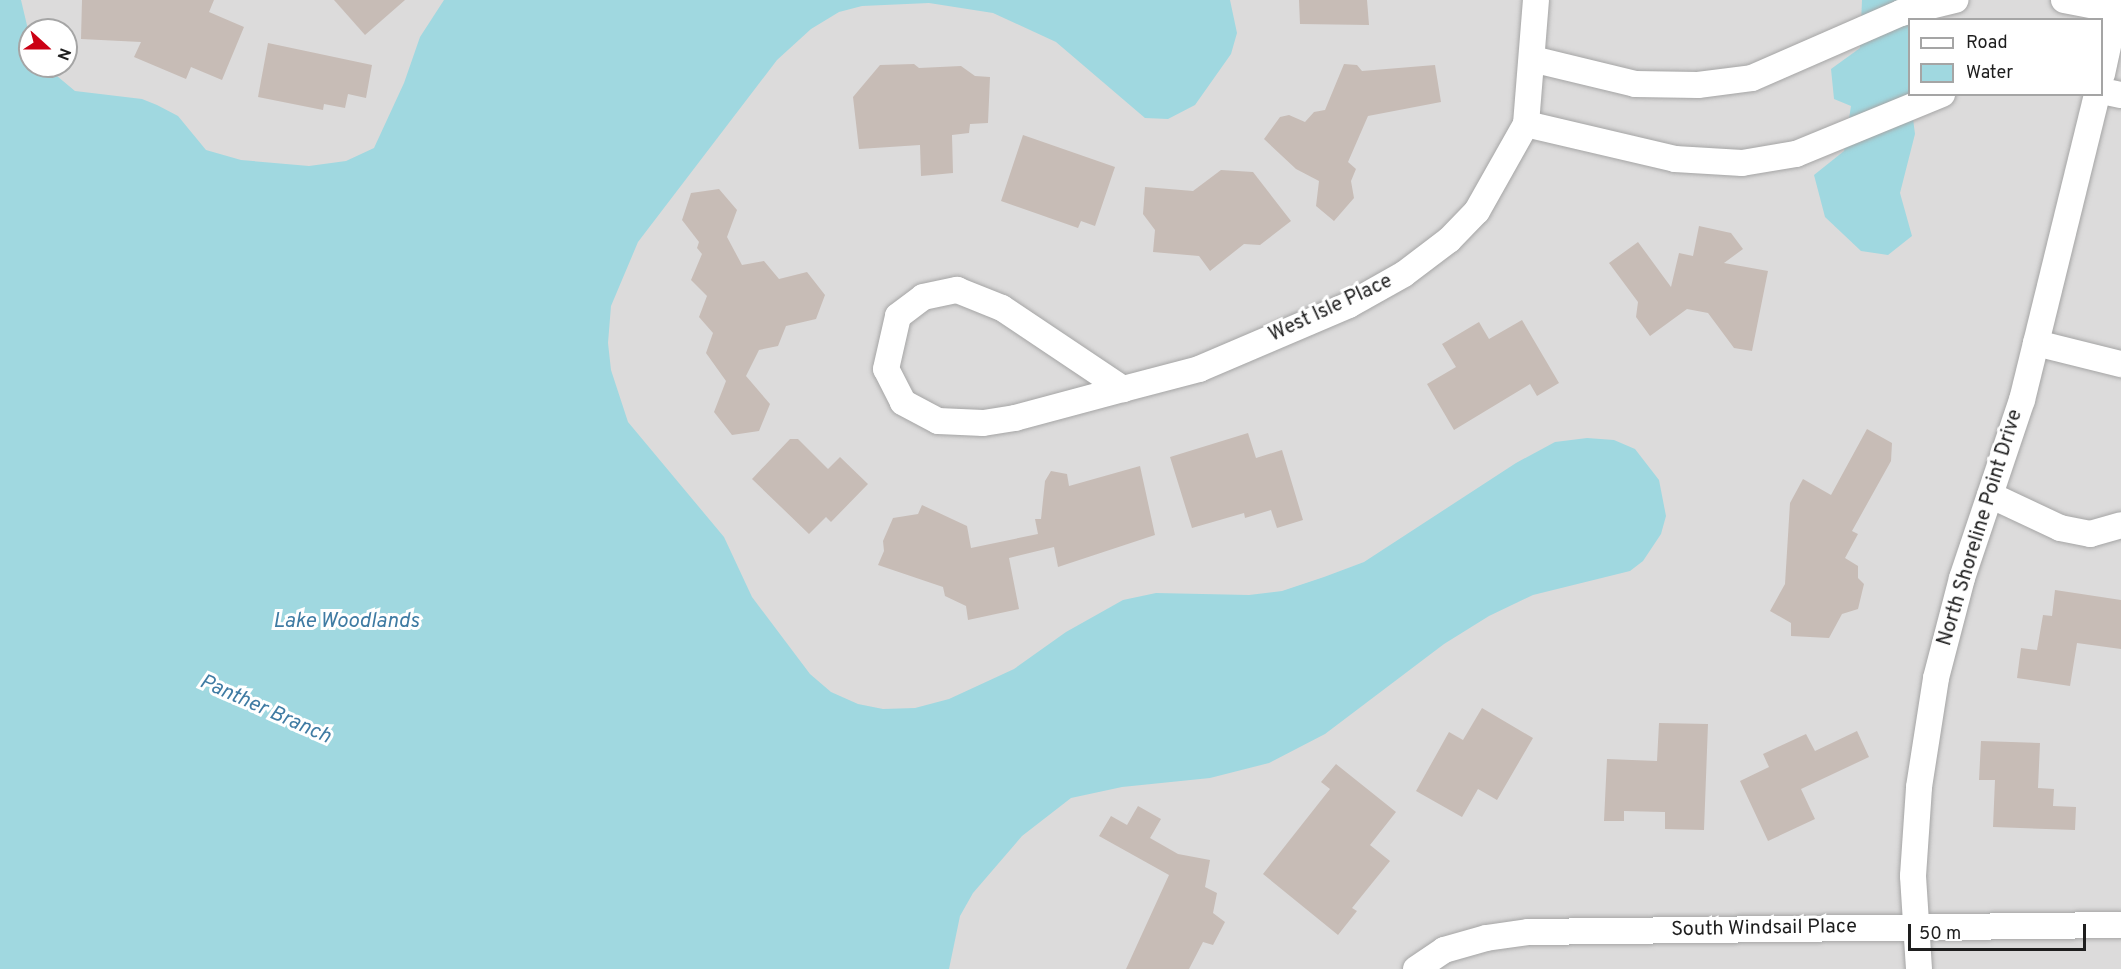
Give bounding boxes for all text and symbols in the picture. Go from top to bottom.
north arrow [18,18,78,78]
legend [1908,18,2103,96]
text: Road [1966,32,2008,55]
text: N [52,45,74,63]
text: Water [1966,62,2013,85]
street label: West Isle Place [1266,270,1396,348]
street label: North Shoreline Point Drive [1934,407,2028,649]
water label: Lake Woodlands [273,609,419,635]
water label: Panther Branch [195,670,335,750]
scale bar [1911,912,2090,950]
street label: South Windsail Place [1671,915,1857,943]
text: 50 m [1919,923,1961,946]

